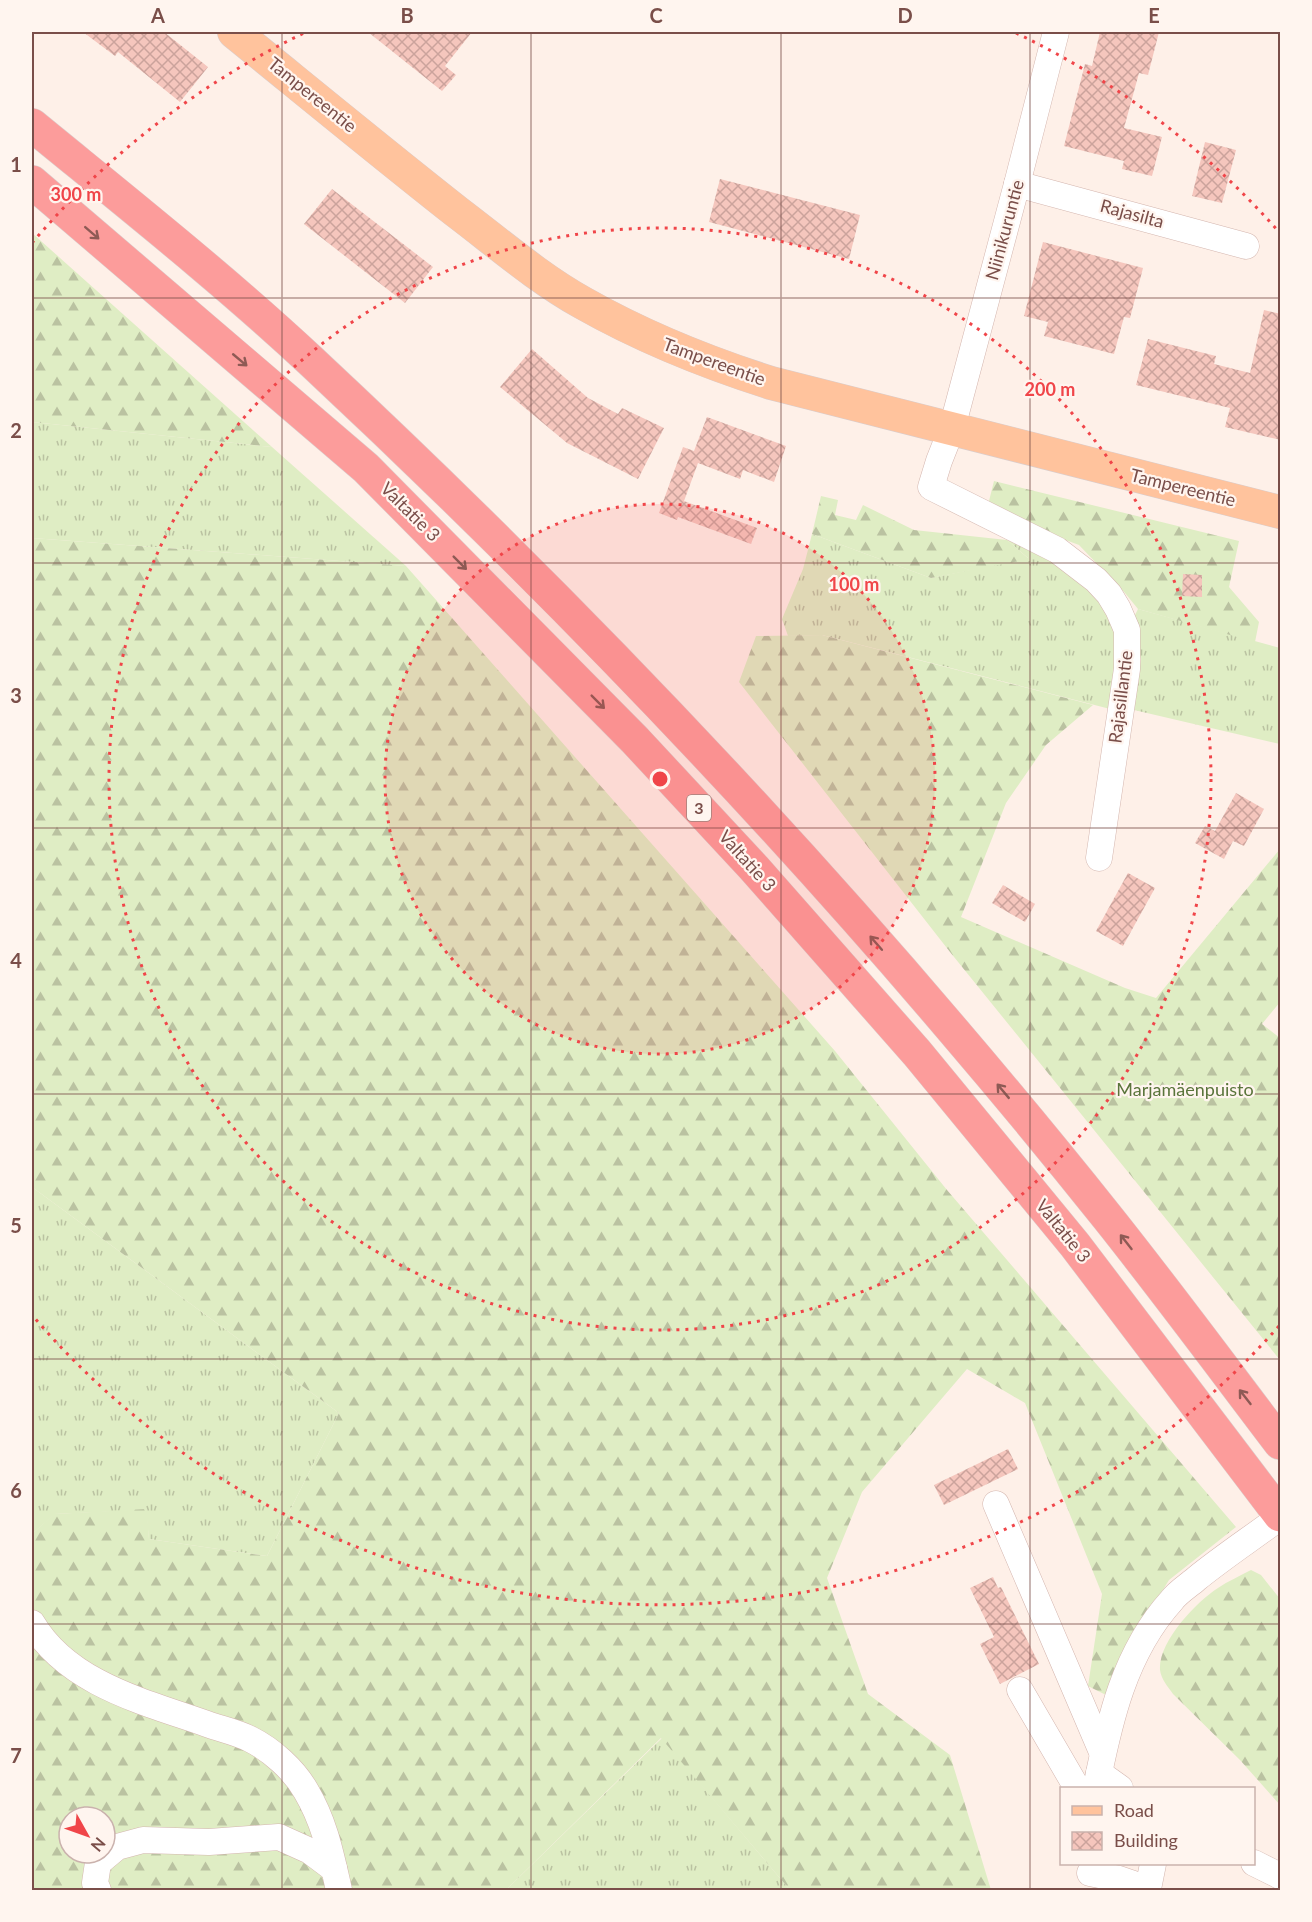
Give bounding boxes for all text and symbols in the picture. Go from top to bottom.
text: A [150,3,165,27]
text: B [400,3,414,27]
text: C [649,3,663,27]
text: D [897,3,913,27]
text: E [1148,3,1160,27]
street label: Tampereentie [264,52,361,137]
text: 1 [10,152,22,176]
street label: Niinikuruntie [980,177,1028,282]
text: 300 m [51,183,101,205]
street label: Rajasilta [1098,194,1167,232]
one-way arrow [84,226,99,240]
street label: Tampereentie [660,332,769,390]
one-way arrow [232,353,247,367]
text: 200 m [1025,378,1075,400]
text: 2 [10,418,22,442]
street label: Tampereentie [1128,463,1238,511]
street label: Valtatie 3 [376,477,445,546]
one-way arrow [453,556,468,571]
text: 100 m [829,573,879,595]
street label: Rajasillantie [1103,649,1137,745]
text: 3 [10,683,22,707]
one-way arrow [590,694,605,709]
centre of rings [650,769,670,789]
road number: 3 [687,795,711,821]
street label: Valtatie 3 [714,825,781,896]
one-way arrow [869,936,883,951]
text: 4 [10,948,22,972]
park label: Marjamäenpuisto [1116,1078,1254,1100]
one-way arrow [996,1084,1010,1099]
street label: Valtatie 3 [1032,1194,1096,1266]
text: 5 [10,1213,22,1237]
one-way arrow [1120,1235,1133,1251]
one-way arrow [1238,1389,1251,1405]
text: 6 [10,1478,22,1502]
text: 7 [10,1743,22,1767]
legend [1060,1787,1255,1865]
text: Road [1114,1799,1154,1821]
north arrow [57,1805,117,1865]
text: Building [1114,1829,1178,1851]
text: N [88,1834,110,1856]

